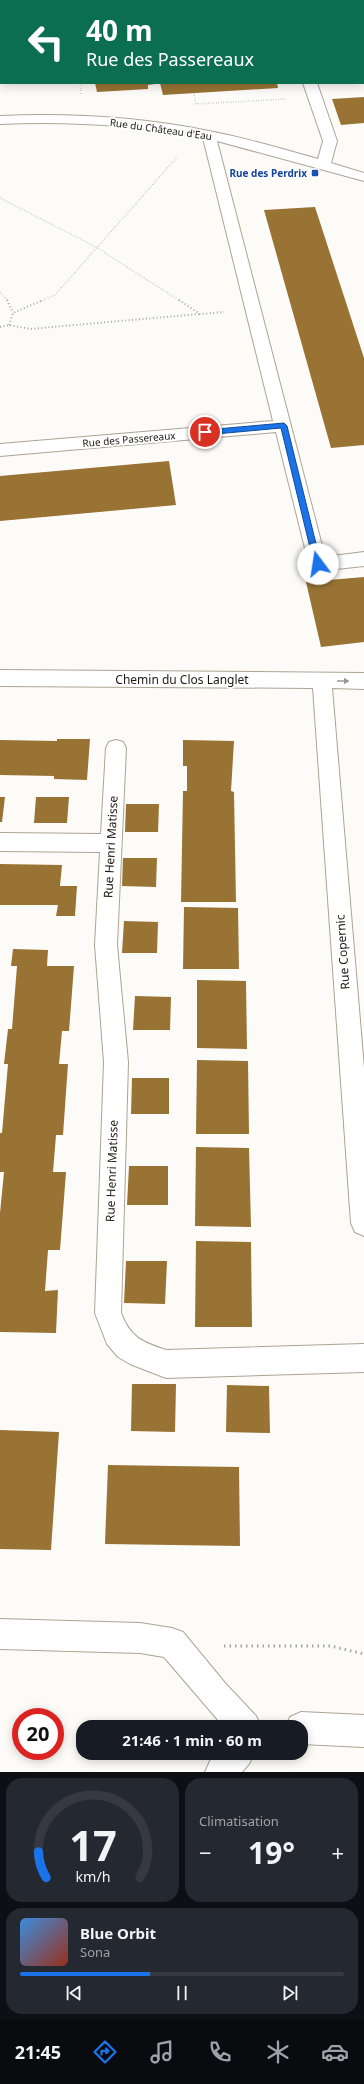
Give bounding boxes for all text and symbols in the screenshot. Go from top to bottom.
text: 40 m [86,11,153,49]
icon: left [20,16,72,68]
text: Rue des Passereaux [86,47,254,71]
street label: Rue du Château d'Eau [109,115,213,143]
place label: Rue des Perdrix [229,166,307,180]
marker: Rue des Perdrix [310,168,320,178]
pin [188,415,222,449]
icon: arrive [194,421,216,443]
street label: Rue des Passereaux [82,428,177,450]
position arrow [297,543,339,585]
street label: Chemin du Clos Langlet [115,671,249,688]
one-way arrow [337,678,350,684]
street label: Rue Henri Matisse [99,795,122,899]
street label: Rue Copernic [331,914,354,990]
street label: Rue Henri Matisse [101,1119,122,1222]
speed limit sign: 20 [12,1708,64,1760]
text: 21:46 · 1 min · 60 m [122,1730,262,1750]
text: Climatisation [199,1812,279,1830]
text: 17 [69,1817,116,1873]
text: 19° [248,1832,295,1873]
text: − [199,1837,212,1867]
text: + [331,1837,344,1867]
text: km/h [75,1867,110,1886]
text: Blue Orbit [80,1923,156,1943]
text: Sona [80,1943,110,1961]
icon: previous [63,1982,85,2004]
icon: pause [171,1982,193,2004]
icon: next [279,1982,301,2004]
icon: directions [91,2038,119,2066]
icon: music [148,2038,176,2066]
icon: phone [206,2038,234,2066]
icon: climate [264,2038,292,2066]
icon: car [321,2038,349,2066]
text: 21:45 [15,2040,61,2064]

